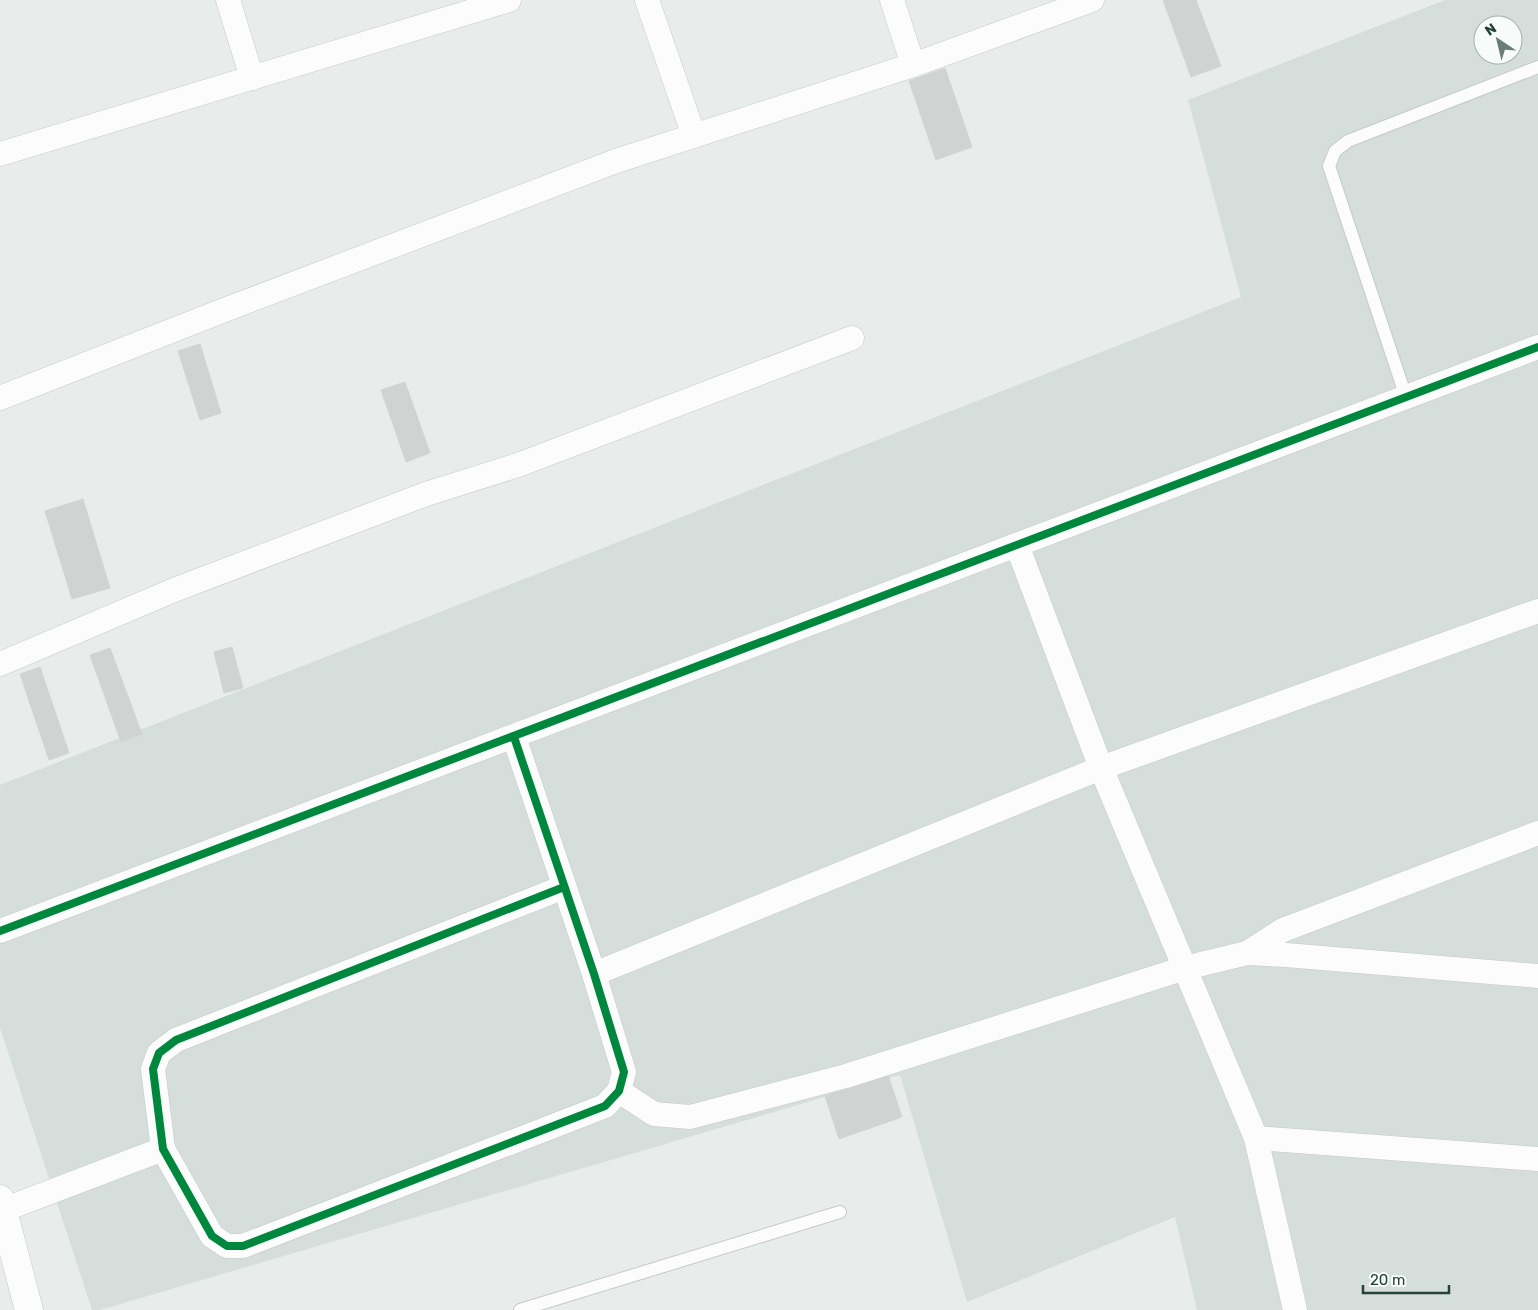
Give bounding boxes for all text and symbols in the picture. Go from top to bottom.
north arrow [1473,15,1523,65]
text: N [1482,20,1500,40]
scale bar [1363,1262,1449,1294]
text: 20 m [1370,1271,1405,1289]

